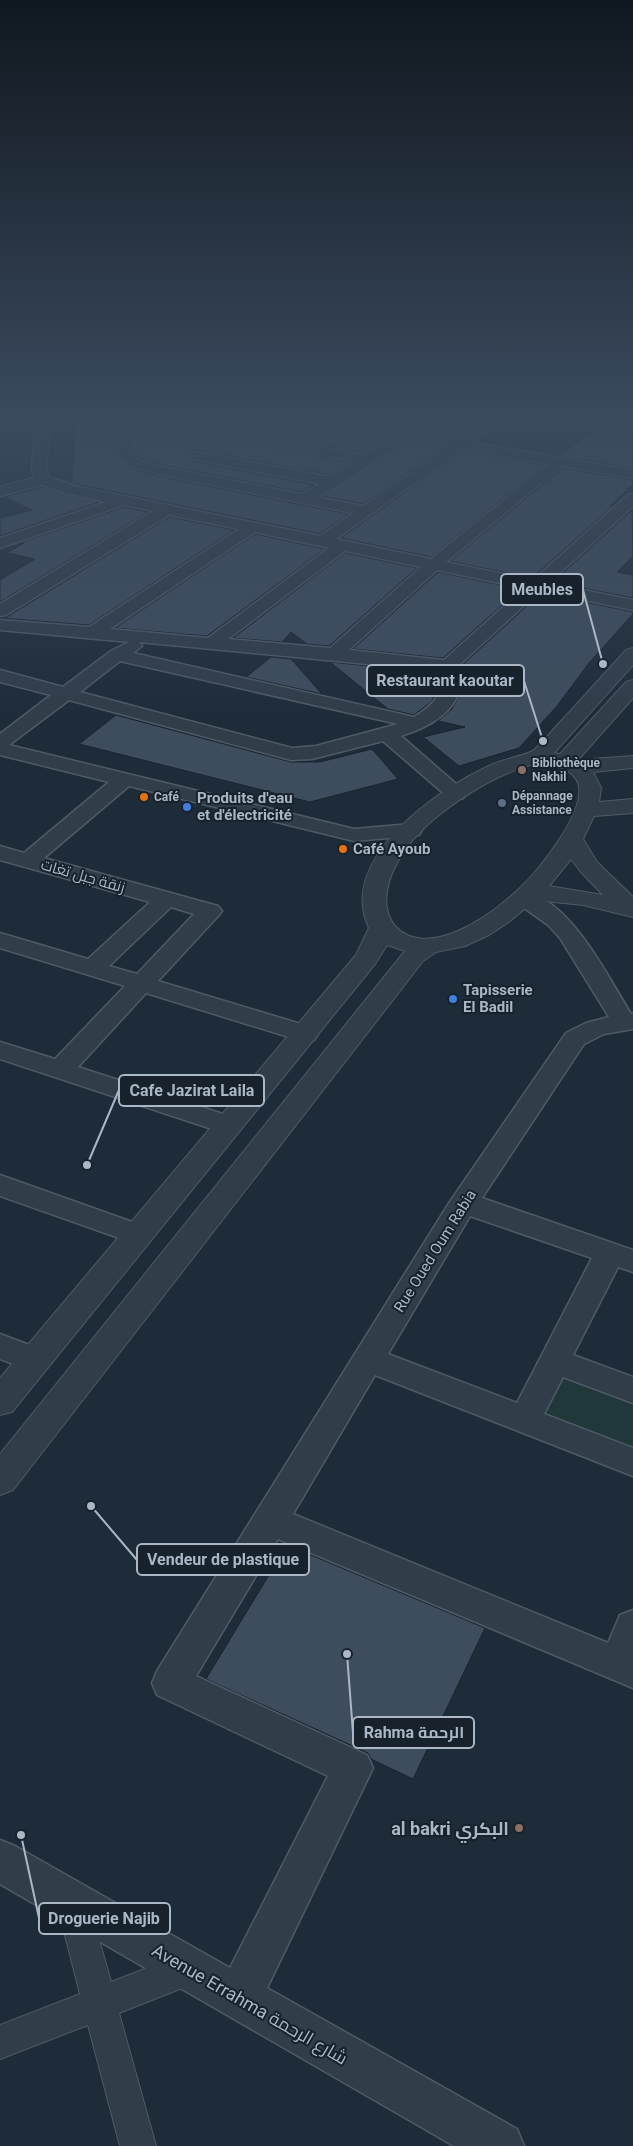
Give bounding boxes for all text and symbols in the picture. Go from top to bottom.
callout: Meubles [501,574,583,605]
text: Meubles [511,580,573,599]
callout: Restaurant kaoutar [367,665,524,696]
text: Restaurant kaoutar [376,671,514,690]
place label: Bibliothèque Nakhil [532,756,600,784]
marker: Bibliothèque Nakhil [516,764,528,776]
place label: Produits d'eau et d'électricité [197,789,293,824]
place label: Dépannage Assistance [512,789,573,817]
place label: Café [154,790,179,804]
marker: Café [138,791,150,803]
marker: Dépannage Assistance [496,797,508,809]
marker: Produits d'eau et d'électricité [181,801,193,813]
place label: Café Ayoub [353,840,430,858]
marker: Café Ayoub [337,843,349,855]
street label: زنقة جبل تغات [39,855,127,898]
place label: Tapisserie El Badil [463,981,533,1016]
marker: Tapisserie El Badil [447,993,459,1005]
callout: Cafe Jazirat Laila [119,1075,264,1106]
text: Cafe Jazirat Laila [130,1081,255,1100]
street label: Rue Oued Oum Rabia [390,1186,480,1316]
callout: Vendeur de plastique [137,1544,309,1575]
text: Vendeur de plastique [147,1550,299,1569]
callout: Rahma الرحمة [353,1717,474,1748]
text: Rahma الرحمة [364,1723,464,1742]
place label: al bakri البكري [391,1818,509,1843]
marker: al bakri البكري [513,1822,525,1834]
callout: Droguerie Najib [39,1903,170,1934]
text: Droguerie Najib [48,1909,160,1928]
street label: Avenue Errahma شارع الرحمة [148,1939,351,2070]

